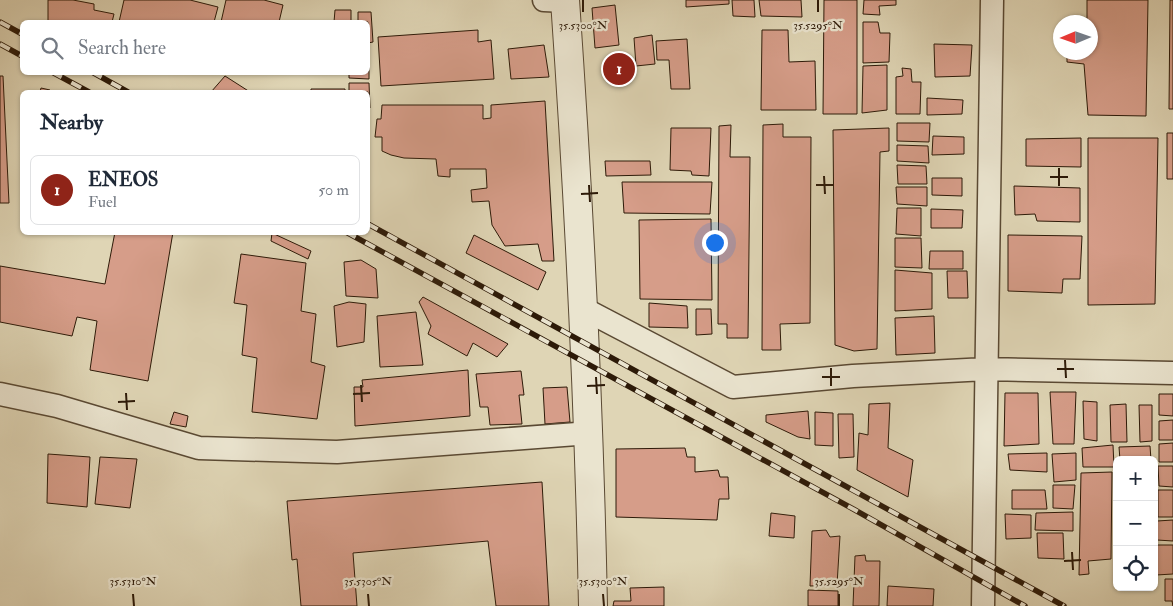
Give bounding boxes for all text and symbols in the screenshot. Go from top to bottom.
north arrow [1053,15,1098,60]
text: 35.5300°N [559,18,608,33]
text: 35.5295°N [793,18,843,33]
search box [20,20,370,75]
icon: search [38,34,66,62]
text: Search here [78,36,166,60]
pin: 1 [603,50,635,88]
text: Nearby [40,109,103,136]
text: ENEOS [88,168,158,192]
text: 1 [54,180,60,200]
text: 50 m [318,180,349,200]
text: Fuel [88,192,117,212]
your location [702,230,728,256]
map controls [1113,456,1158,591]
button: + [1113,456,1158,501]
button: − [1113,501,1158,546]
button: locate [1113,546,1158,591]
text: 35.5310°N [109,574,157,589]
text: 35.5305°N [344,574,392,589]
text: 35.5300°N [579,574,628,589]
text: 35.5295°N [814,574,864,589]

